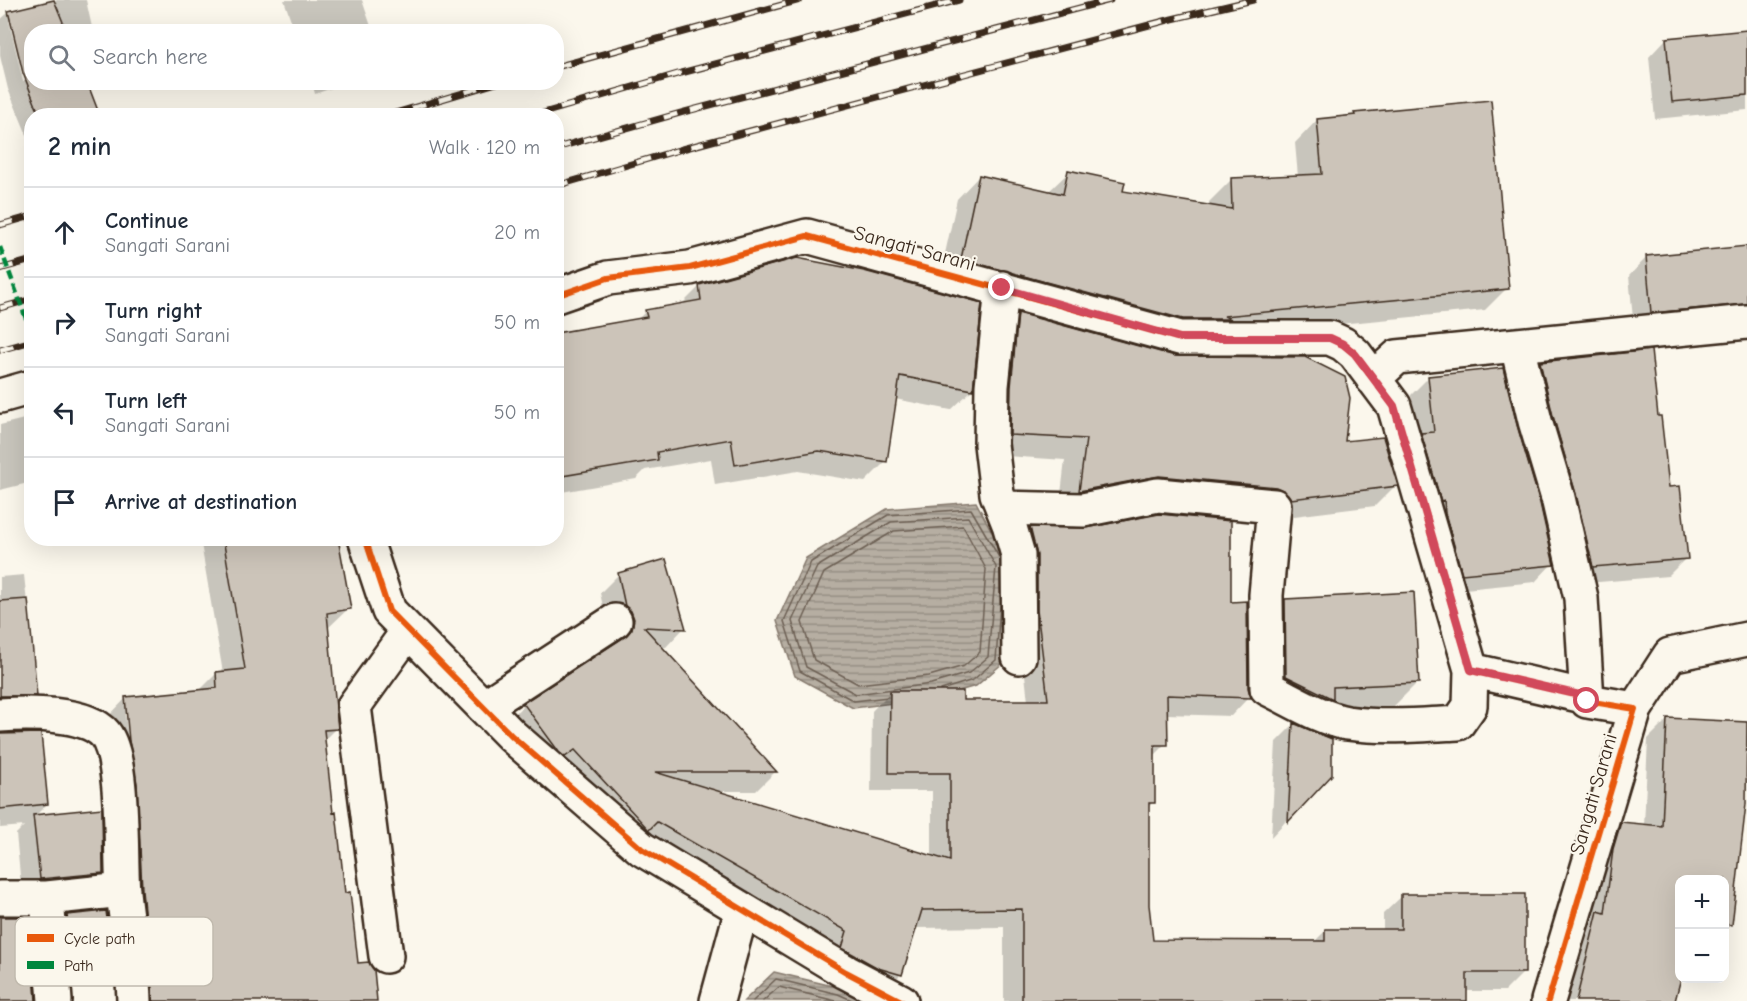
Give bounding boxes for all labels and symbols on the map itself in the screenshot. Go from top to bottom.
street label: Sangati Sarani [851,221,978,276]
route end [988,274,1014,300]
route start [1573,687,1599,713]
street label: Sangati Sarani [1565,731,1622,857]
legend [15,917,213,986]
text: Cycle path [64,930,135,948]
text: Path [64,957,94,975]

